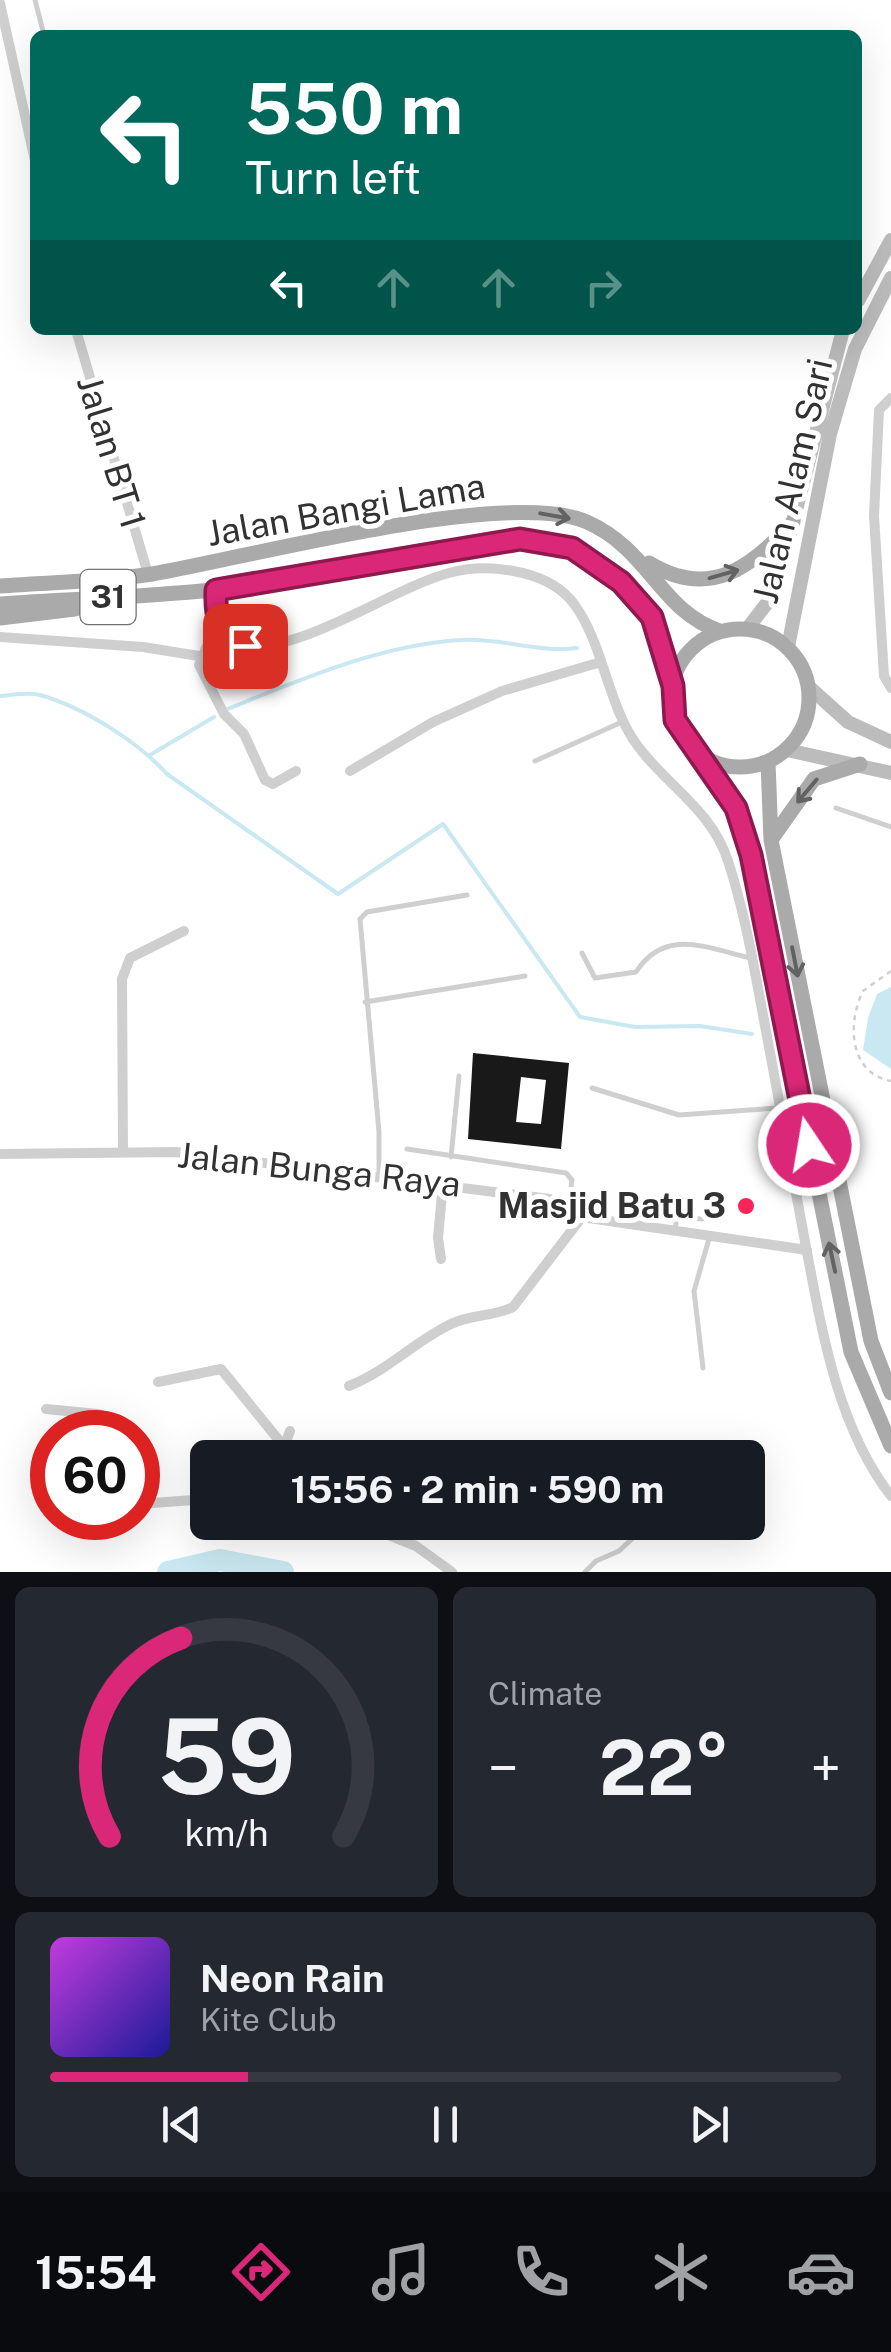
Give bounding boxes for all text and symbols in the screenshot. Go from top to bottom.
text: 550 m [245,67,463,150]
icon: left [80,70,210,200]
text: Turn left [245,151,421,204]
icon: left [261,260,316,315]
icon: ahead [366,260,421,315]
icon: ahead [471,260,526,315]
icon: right [576,260,631,315]
street label: Jalan Alam Sari [744,355,841,607]
street label: Jalan BT 1 [69,370,154,533]
street label: Jalan Bangi Lama [204,465,488,554]
one-way arrow [538,507,570,526]
one-way arrow [707,564,739,582]
road number: 31 [80,570,136,624]
pin [203,604,288,689]
icon: arrive [218,619,273,674]
one-way arrow [796,778,819,803]
one-way arrow [787,945,806,977]
position arrow [757,1093,861,1197]
street label: Jalan Bunga Raya [175,1134,463,1205]
place label: Masjid Batu 3 [498,1185,726,1226]
marker: Masjid Batu 3 [735,1195,757,1217]
one-way arrow [821,1241,840,1273]
speed limit sign: 60 [30,1410,160,1540]
text: 15:56 · 2 min · 590 m [291,1467,664,1512]
text: Climate [488,1675,602,1712]
text: 59 [157,1695,296,1817]
text: 22° [599,1724,730,1812]
text: − [488,1736,519,1800]
text: + [811,1736,841,1800]
text: km/h [184,1812,269,1854]
text: Neon Rain [200,1956,384,2001]
text: Kite Club [200,2001,337,2038]
icon: previous [154,2097,209,2152]
icon: pause [418,2097,473,2152]
icon: next [682,2097,737,2152]
icon: directions [226,2237,296,2307]
icon: music [366,2237,436,2307]
icon: phone [506,2237,576,2307]
icon: climate [646,2237,716,2307]
icon: car [786,2237,856,2307]
text: 15:54 [35,2246,157,2299]

